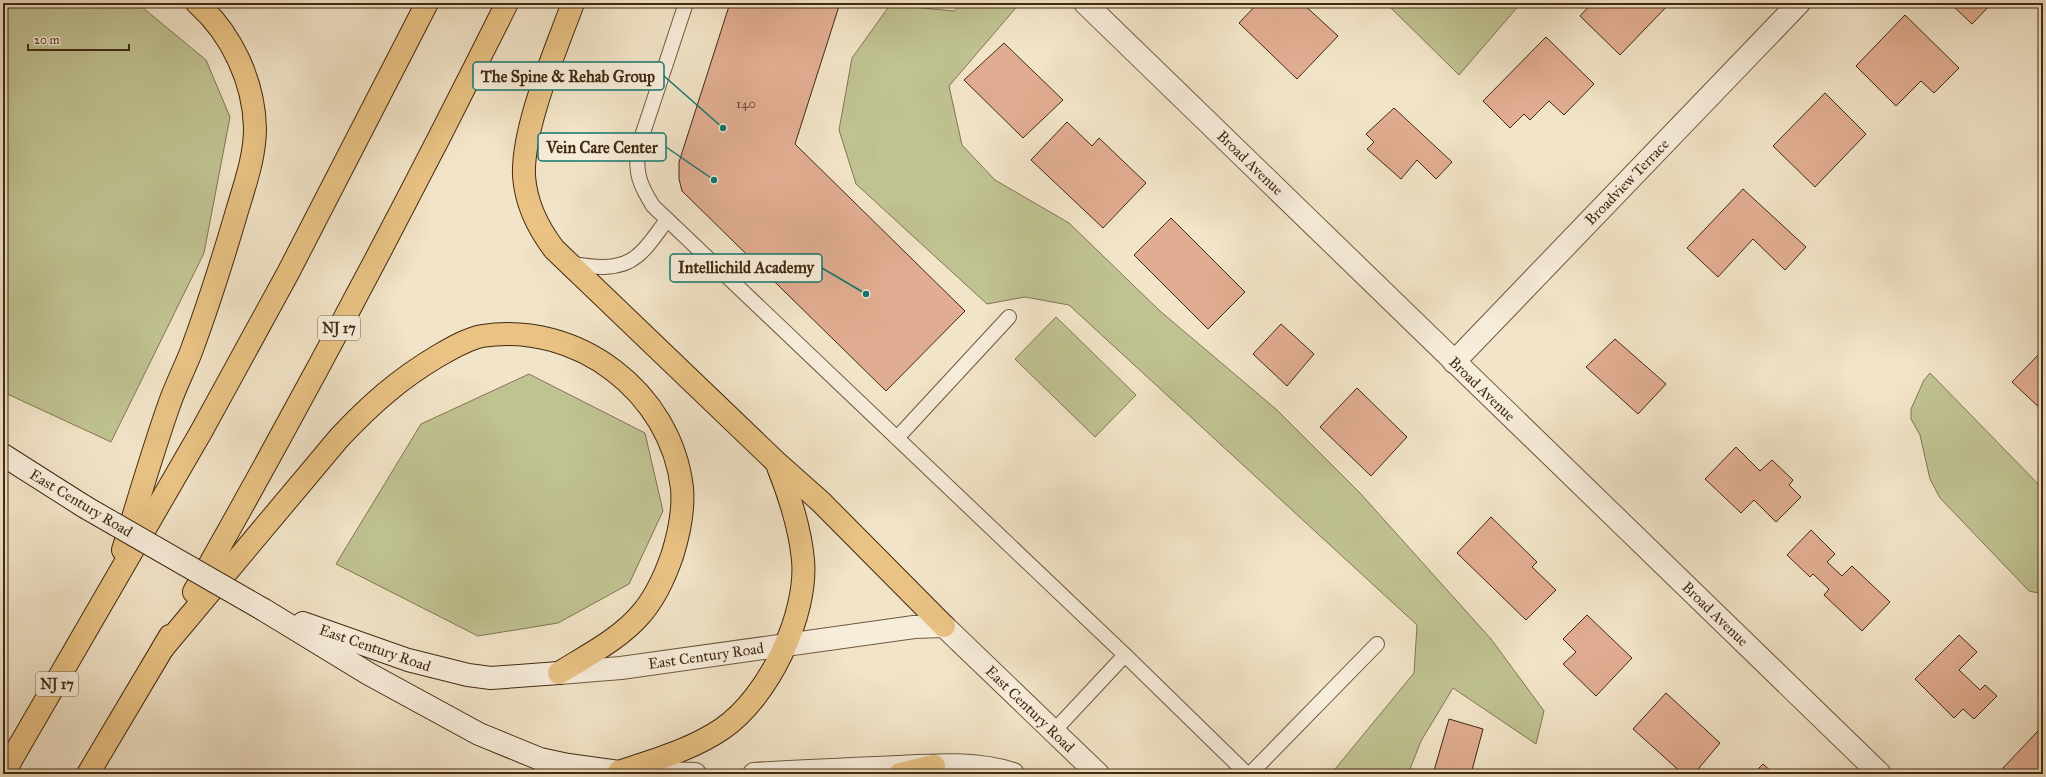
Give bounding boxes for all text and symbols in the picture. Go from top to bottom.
scale bar [28,26,129,52]
text: 20 m [34,33,60,47]
callout: The Spine & Rehab Group [473,62,664,90]
text: The Spine & Rehab Group [480,67,655,87]
house number: 140 [736,96,756,112]
street label: Broad Avenue [1213,127,1287,199]
callout: Vein Care Center [538,133,666,161]
street label: Broadview Terrace [1581,135,1673,229]
text: Vein Care Center [545,138,659,157]
callout: Intellichild Academy [670,254,822,282]
text: Intellichild Academy [678,258,816,278]
road number: NJ 17 [318,316,360,340]
street label: Broad Avenue [1445,353,1519,425]
street label: East Century Road [26,465,136,541]
street label: Broad Avenue [1678,578,1752,650]
street label: East Century Road [317,620,434,676]
street label: East Century Road [647,639,766,673]
street label: East Century Road [982,662,1079,756]
road number: NJ 17 [36,672,78,696]

